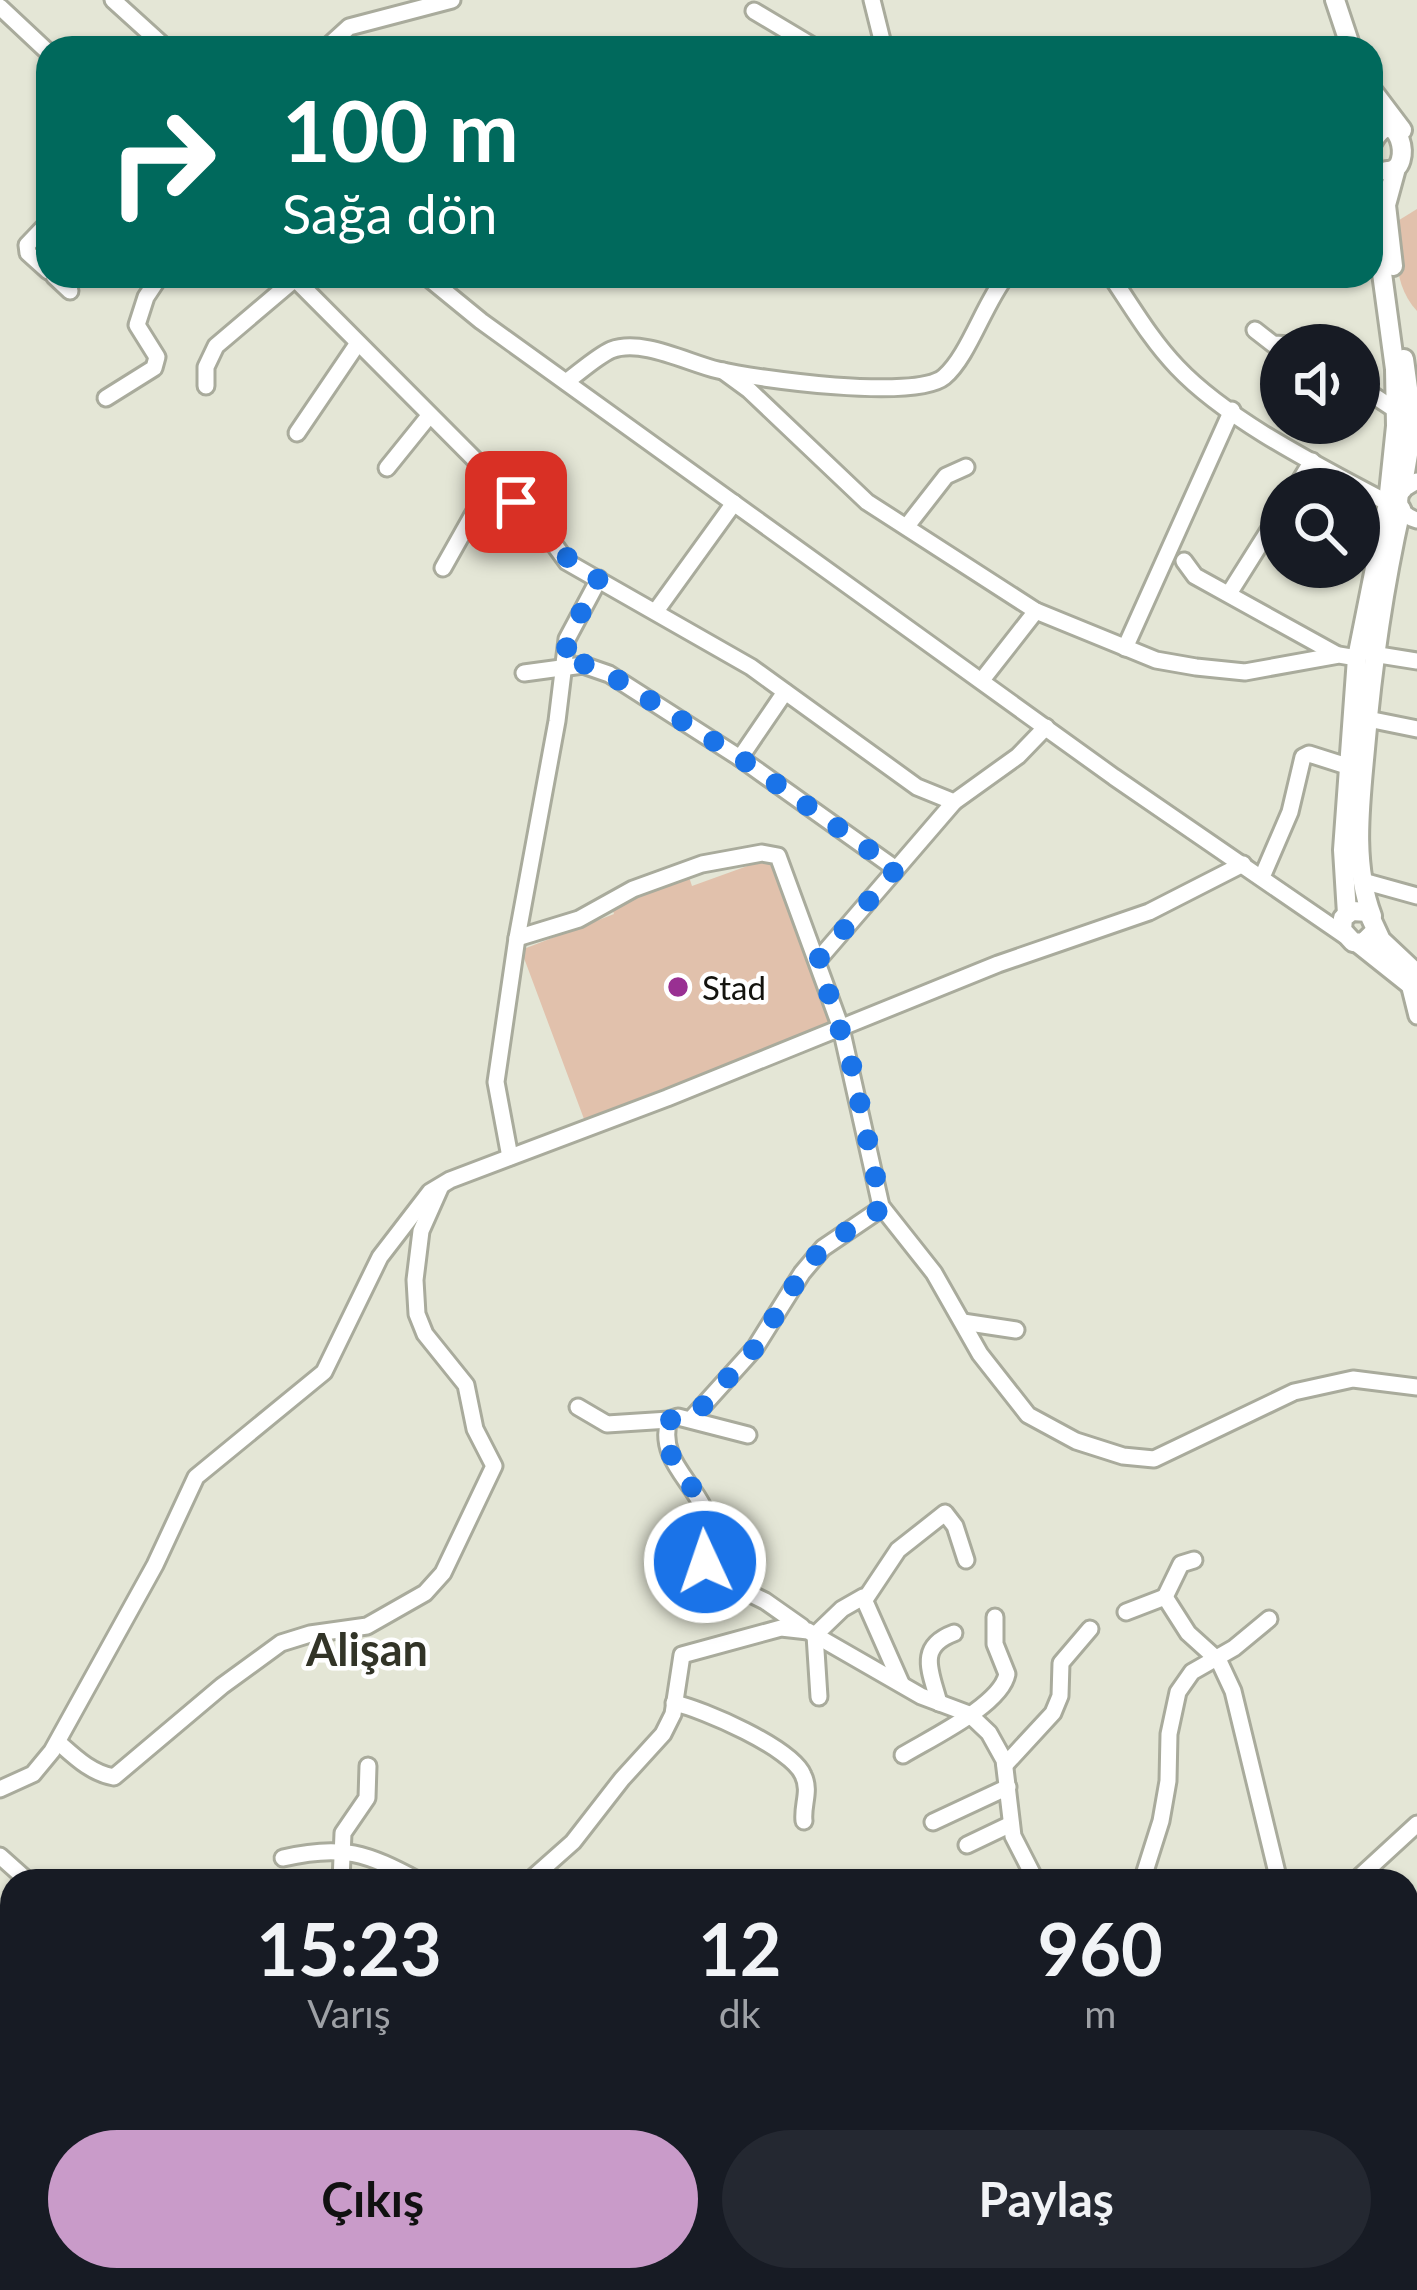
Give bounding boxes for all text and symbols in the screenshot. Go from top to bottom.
text: 100 m [282,79,519,180]
icon: right [84,84,240,240]
text: Sağa dön [282,181,498,246]
map controls [1260,324,1380,588]
button: sound [1260,324,1380,444]
pin [465,451,567,553]
button: search [1260,468,1380,588]
icon: arrive [483,469,549,535]
place label: Stad [702,967,766,1007]
marker: Stad [665,974,691,1000]
position arrow [642,1499,768,1625]
district label: Alişan [305,1622,428,1676]
text: 15:23 [256,1905,442,1991]
text: 12 [698,1905,781,1991]
text: 960 [1038,1905,1163,1991]
text: Varış [307,1990,391,2036]
text: dk [719,1990,760,2036]
text: m [1084,1990,1116,2036]
button: Çıkış [48,2130,698,2268]
button: Paylaş [722,2130,1371,2268]

